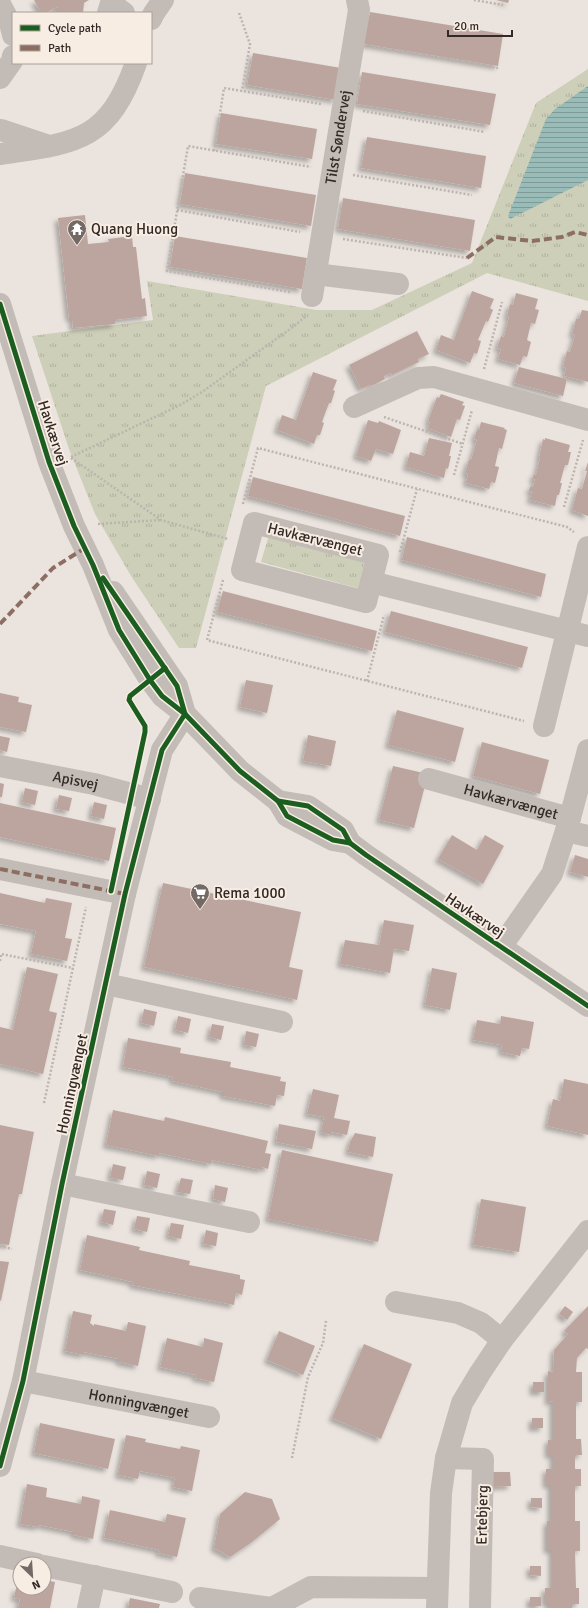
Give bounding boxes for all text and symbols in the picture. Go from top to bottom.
legend [12,12,152,64]
scale bar [448,12,512,38]
text: 20 m [454,19,479,34]
text: Cycle path [48,21,101,36]
text: Path [48,41,71,56]
street label: Tilst Søndervej [322,89,355,186]
temple icon: Quang Huong [66,218,88,246]
place label: Quang Huong [91,220,178,238]
street label: Havkærvej [34,398,72,468]
street label: Havkærvænget [266,519,364,559]
street label: Apisvej [51,767,101,794]
street label: Havkærvænget [462,780,560,823]
supermarket icon: Rema 1000 [189,882,211,910]
place label: Rema 1000 [214,884,286,902]
street label: Havkærvej [442,889,508,941]
street label: Honningvænget [53,1032,91,1136]
street label: Honningvænget [87,1385,191,1422]
street label: Ertebjerg [472,1485,492,1545]
north arrow [12,1556,52,1596]
text: N [30,1577,42,1592]

